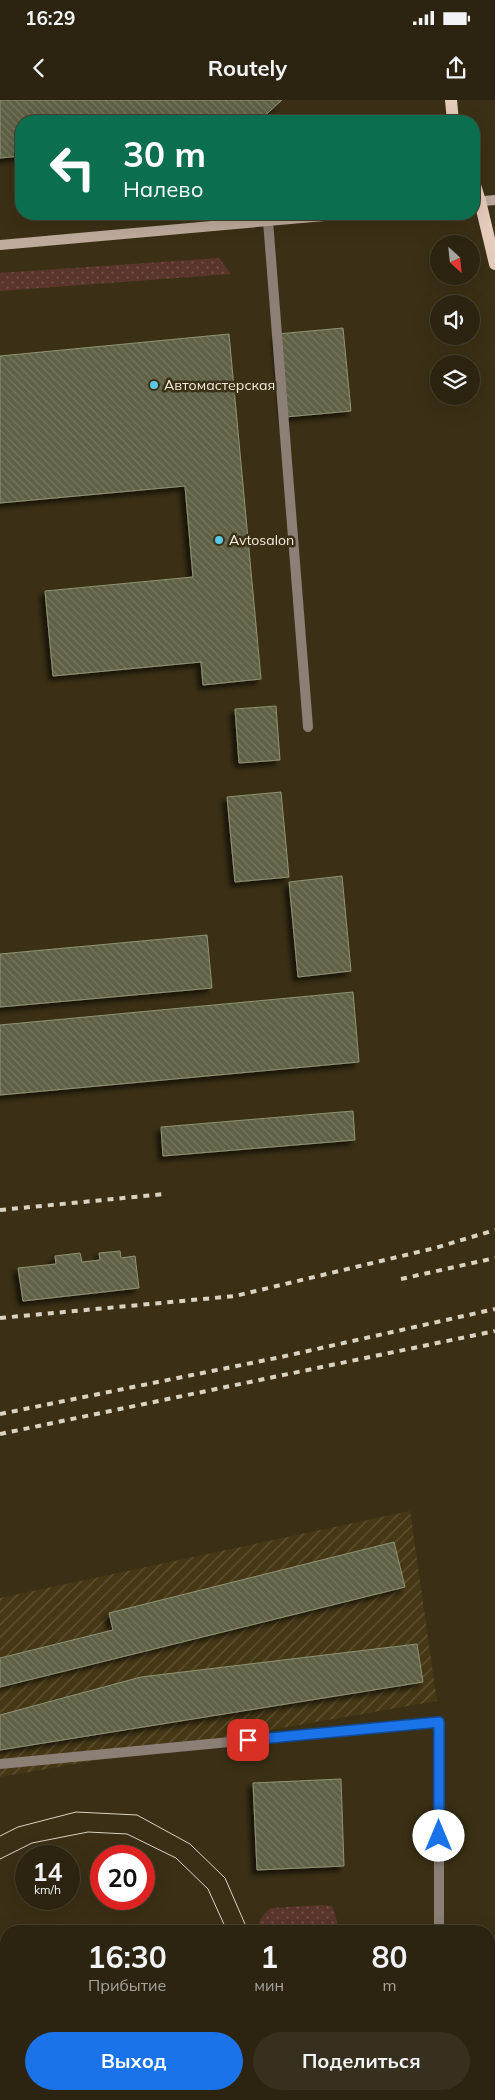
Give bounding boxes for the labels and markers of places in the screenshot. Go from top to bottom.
place label: Автомастерская [164,376,275,394]
marker: Автомастерская [148,379,160,391]
place label: Avtosalon [229,531,294,549]
marker: Avtosalon [213,534,225,546]
pin [227,1719,269,1761]

